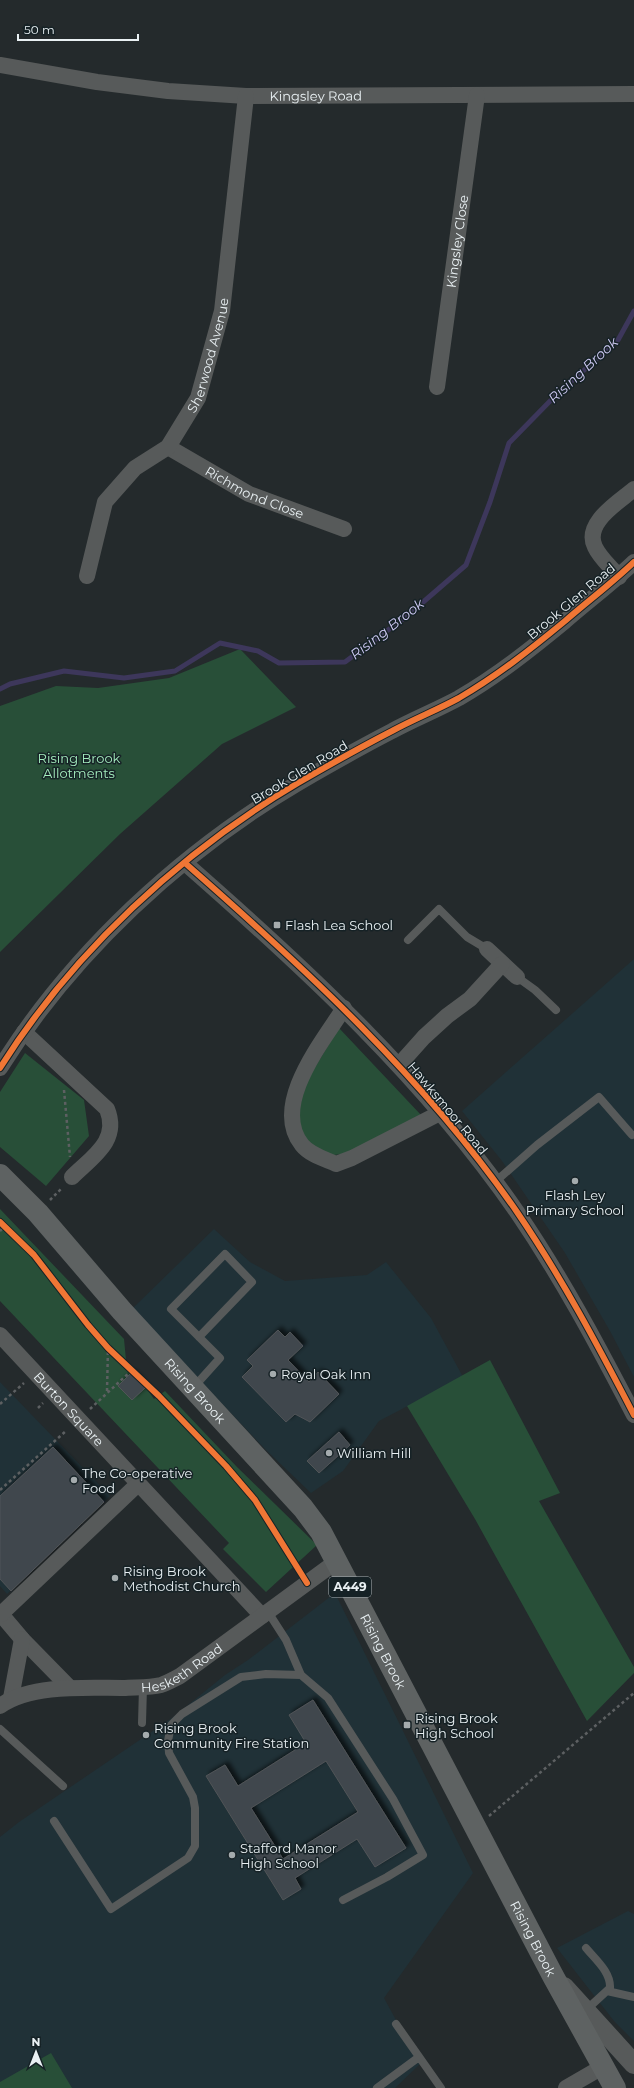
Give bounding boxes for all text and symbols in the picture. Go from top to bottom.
scale bar [18,16,138,42]
text: 50 m [24,22,55,37]
street label: Kingsley Road [269,87,362,104]
street label: Kingsley Close [443,194,471,289]
street label: Sherwood Avenue [183,297,231,415]
water label: Rising Brook [544,333,622,407]
street label: Richmond Close [202,462,306,522]
street label: Brook Glen Road [524,560,618,642]
water label: Rising Brook [346,594,428,664]
street label: Brook Glen Road [248,737,350,807]
park label: Rising Brook Allotments [38,750,121,781]
place label: Flash Lea School [285,917,393,933]
marker: Flash Lea School [272,920,282,930]
street label: Hawksmoor Road [405,1058,491,1158]
marker: Flash Ley Primary School [570,1176,580,1186]
place label: Flash Ley Primary School [526,1187,624,1218]
street label: Rising Brook [161,1355,229,1427]
place label: Royal Oak Inn [281,1366,371,1382]
street label: Burton Square [30,1368,107,1449]
marker: Royal Oak Inn [268,1369,278,1379]
place label: William Hill [337,1445,411,1461]
marker: William Hill [324,1448,334,1458]
place label: The Co-operative Food [82,1465,193,1496]
marker: The Co-operative Food [69,1475,79,1485]
place label: Rising Brook Methodist Church [123,1563,241,1594]
marker: Rising Brook Methodist Church [110,1573,120,1583]
road number: A449 [329,1577,371,1597]
street label: Rising Brook [357,1611,410,1692]
street label: Hesketh Road [141,1640,225,1695]
place label: Rising Brook High School [415,1710,498,1741]
place label: Rising Brook Community Fire Station [154,1720,309,1751]
marker: Rising Brook High School [402,1720,412,1730]
marker: Rising Brook Community Fire Station [141,1730,151,1740]
place label: Stafford Manor High School [240,1840,337,1871]
marker: Stafford Manor High School [227,1850,237,1860]
street label: Rising Brook [507,1898,560,1979]
north arrow [16,2032,56,2072]
text: N [32,2035,40,2049]

